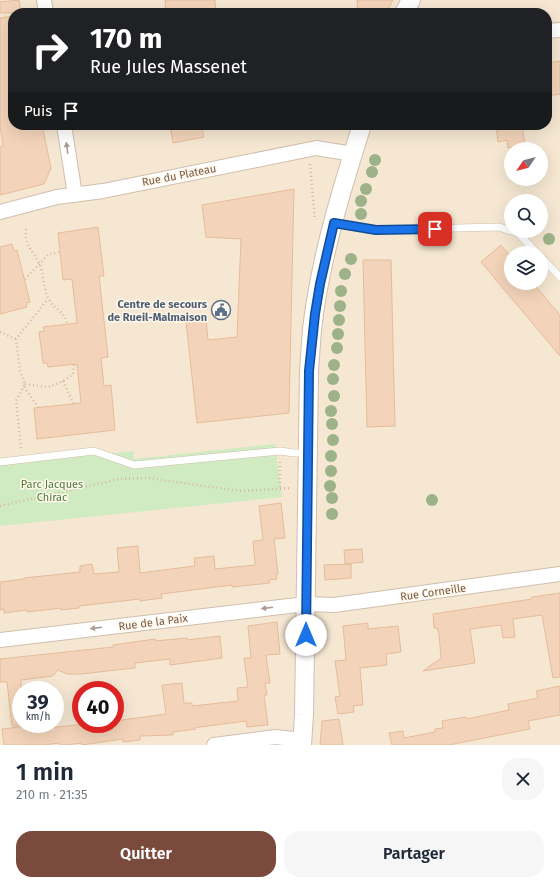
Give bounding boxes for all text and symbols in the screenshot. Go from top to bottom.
text: 170 m [90,22,162,55]
icon: right [24,24,76,76]
text: Rue Jules Massenet [90,56,247,78]
icon: arrive [60,100,82,122]
text: Puis [24,102,52,120]
one-way arrow [64,142,70,154]
north arrow [504,142,548,186]
map controls [504,142,548,290]
street label: Rue du Plateau [141,162,217,189]
button: search [504,194,548,238]
pin [418,212,452,246]
icon: arrive [424,218,446,240]
button: layers [504,246,548,290]
place label: Centre de secours de Rueil-Malmaison [107,298,208,324]
public building icon: Centre de secours de Rueil-Malmaison [210,299,232,321]
park label: Parc Jacques Chirac [21,478,83,504]
street label: Rue Corneille [399,581,467,604]
one-way arrow [261,605,273,612]
street label: Rue de la Paix [118,612,189,633]
position arrow [285,614,327,656]
one-way arrow [90,625,102,632]
speed limit sign: 40 [72,681,124,733]
text: 39 [27,690,49,714]
text: km/h [26,711,50,723]
text: 1 min [16,758,74,786]
button: close [502,758,544,800]
text: 210 m · 21:35 [16,787,88,802]
button: Quitter [16,831,276,877]
button: Partager [284,831,544,877]

